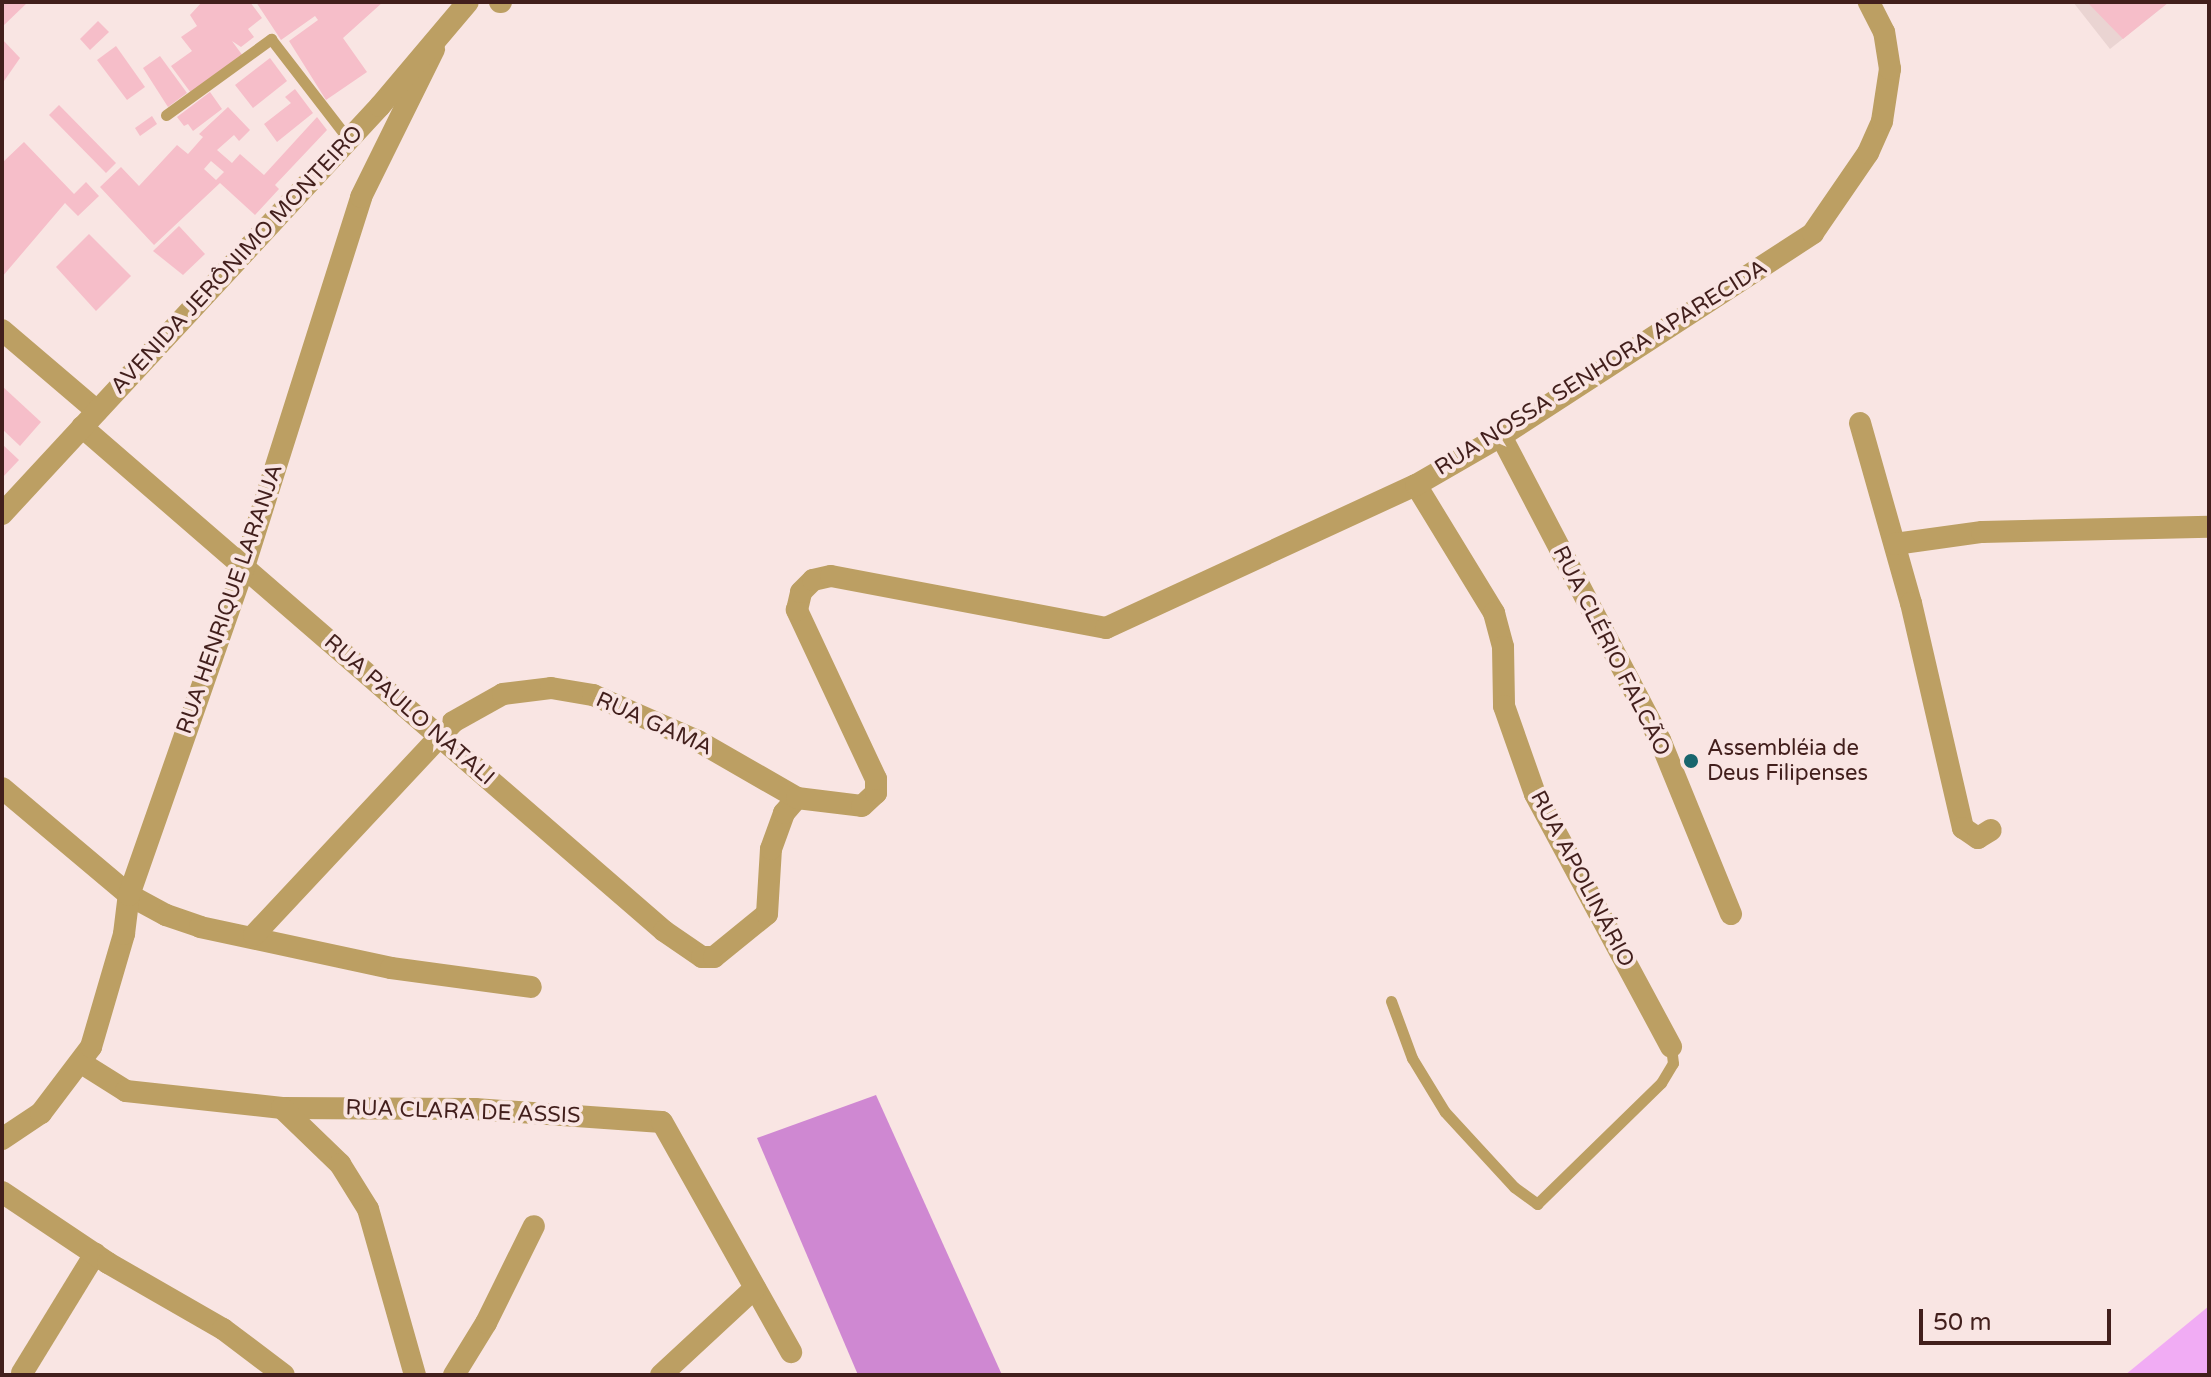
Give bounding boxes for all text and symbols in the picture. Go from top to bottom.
street label: AVENIDA JERÔNIMO MONTEIRO [105,120,369,400]
street label: RUA NOSSA SENHORA APARECIDA [1430,254,1772,482]
street label: RUA HENRIQUE LARANJA [171,461,289,737]
street label: RUA CLÉRIO FALCÃO [1547,542,1675,760]
street label: RUA PAULO NATALI [319,629,499,791]
street label: RUA GAMA [592,687,716,761]
place label: Assembléia de Deus Filipenses [1707,735,1868,786]
marker: Assembléia de Deus Filipenses [1682,752,1700,770]
street label: RUA APOLINÁRIO [1524,786,1640,972]
street label: RUA CLARA DE ASSIS [345,1095,581,1129]
scale bar [1923,1293,2115,1343]
text: 50 m [1933,1308,1991,1337]

